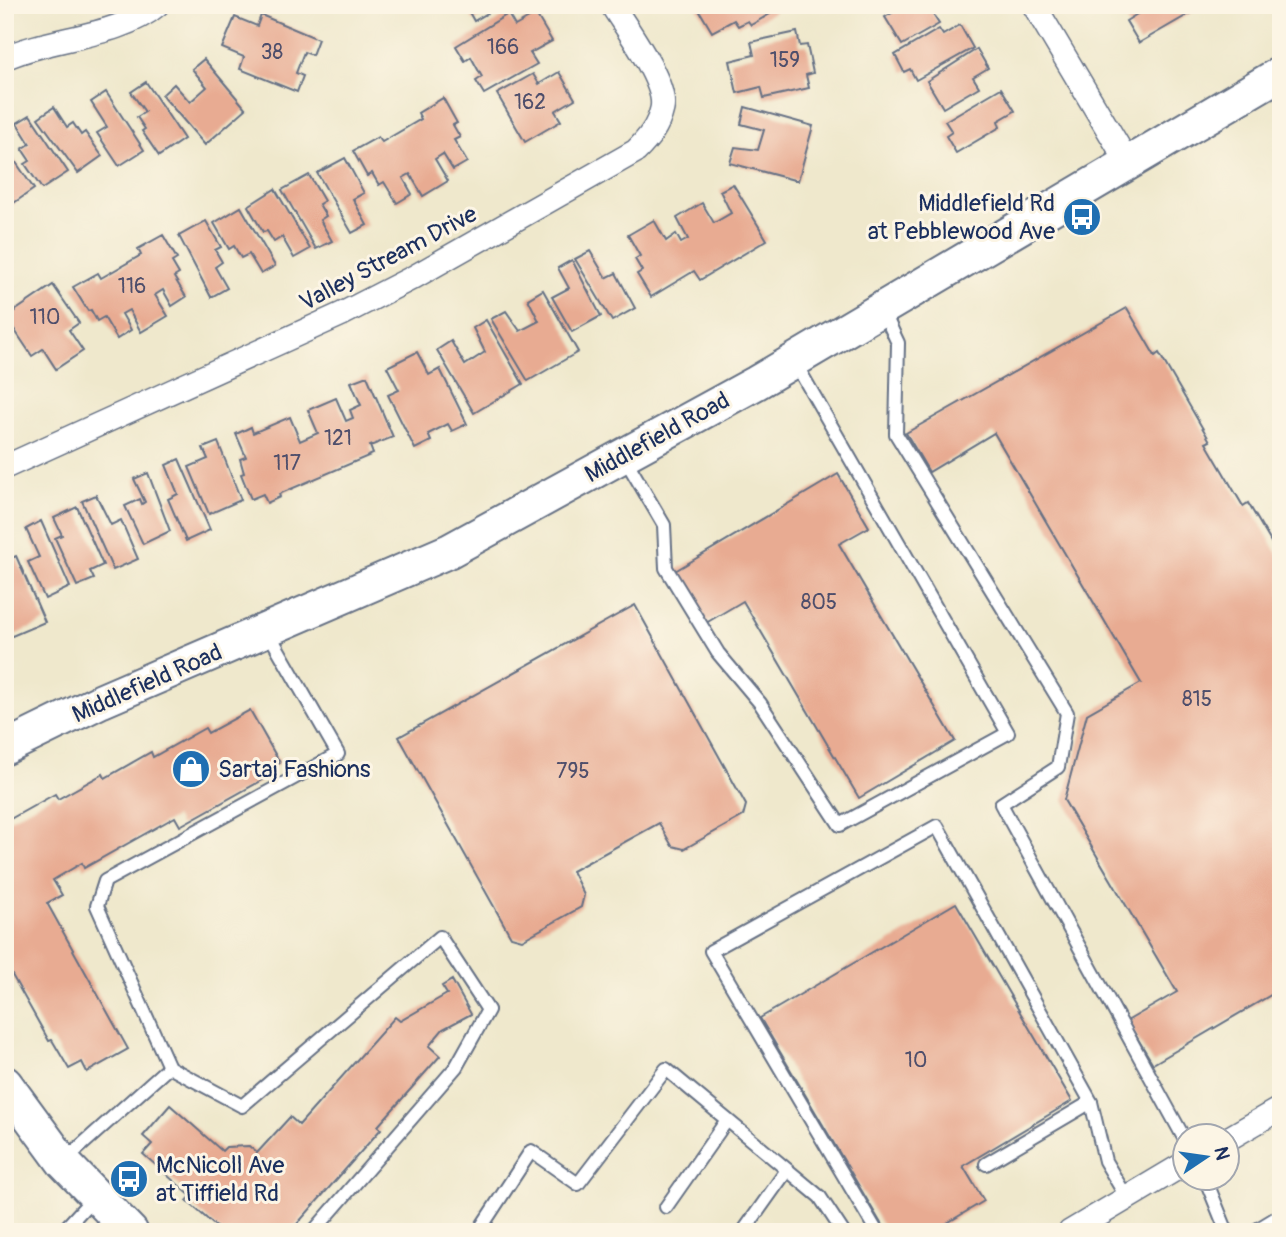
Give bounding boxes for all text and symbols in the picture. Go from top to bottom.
house number: 166 [487,34,519,61]
house number: 38 [261,39,283,66]
house number: 159 [770,47,800,74]
house number: 162 [514,89,546,116]
place label: Middlefield Rd at Pebblewood Ave [868,189,1055,246]
bus stop icon: Middlefield Rd at Pebblewood Ave [1061,196,1103,238]
street label: Valley Stream Drive [295,199,482,317]
house number: 116 [118,273,146,300]
house number: 110 [30,304,60,331]
street label: Middlefield Road [580,386,735,489]
house number: 121 [324,425,352,452]
house number: 117 [273,450,301,477]
house number: 805 [801,589,837,616]
street label: Middlefield Road [68,637,227,729]
house number: 815 [1182,686,1212,713]
shop icon: Sartaj Fashions [170,748,212,790]
place label: Sartaj Fashions [218,755,371,784]
house number: 795 [556,758,590,785]
house number: 10 [905,1047,927,1074]
north arrow [1170,1122,1240,1192]
text: N [1208,1144,1235,1163]
place label: McNicoll Ave at Tiffield Rd [156,1151,285,1208]
bus stop icon: McNicoll Ave at Tiffield Rd [108,1158,150,1200]

